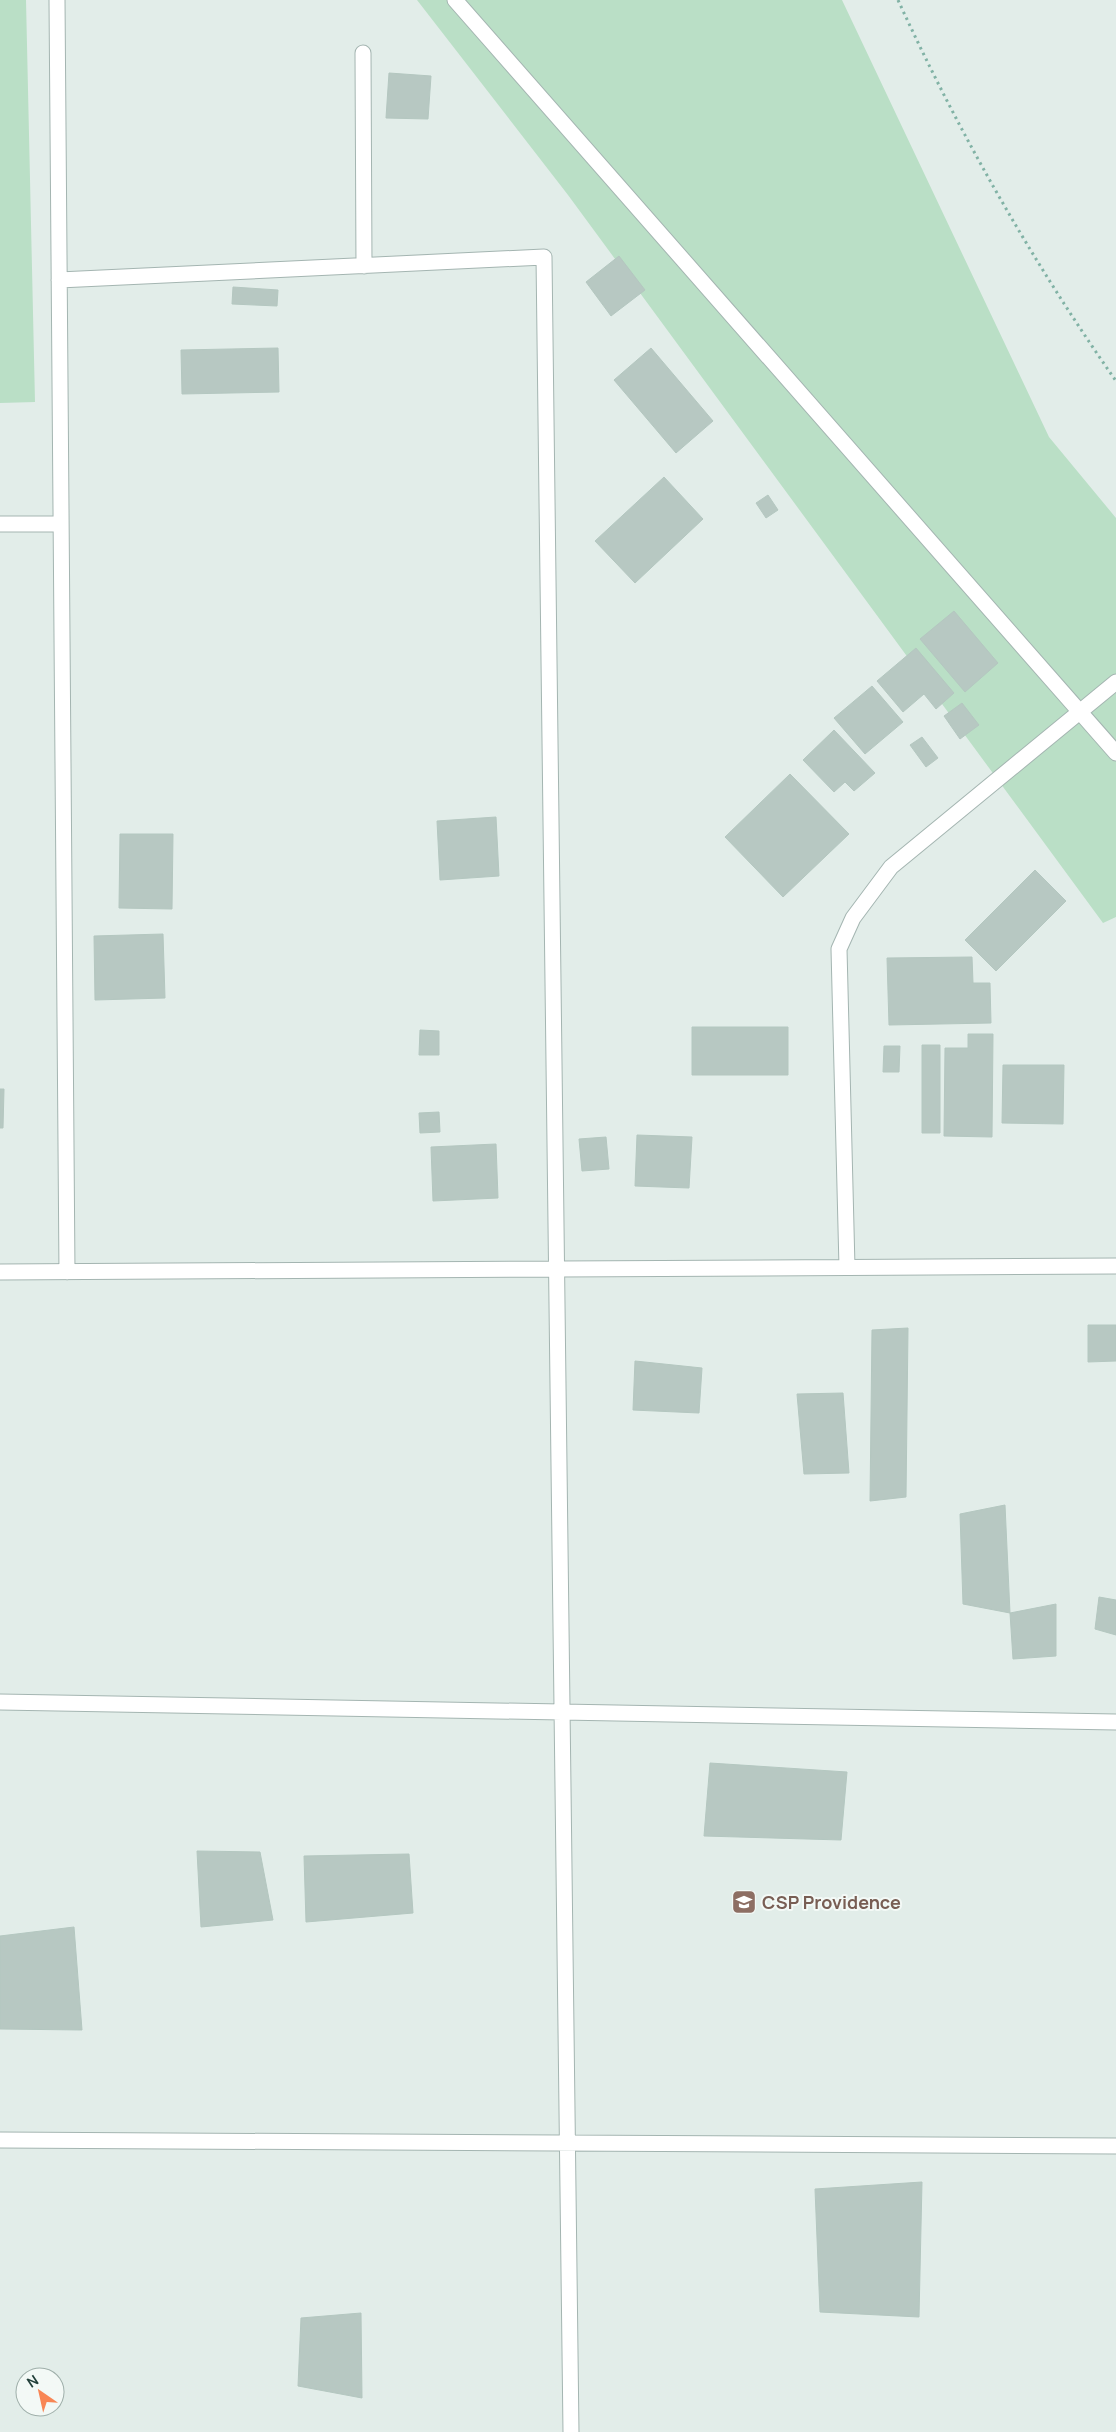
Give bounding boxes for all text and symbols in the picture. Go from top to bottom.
school or university icon: CSP Providence [731,1889,757,1915]
place label: CSP Providence [762,1890,901,1914]
north arrow [15,2367,65,2417]
text: N [23,2370,42,2391]

